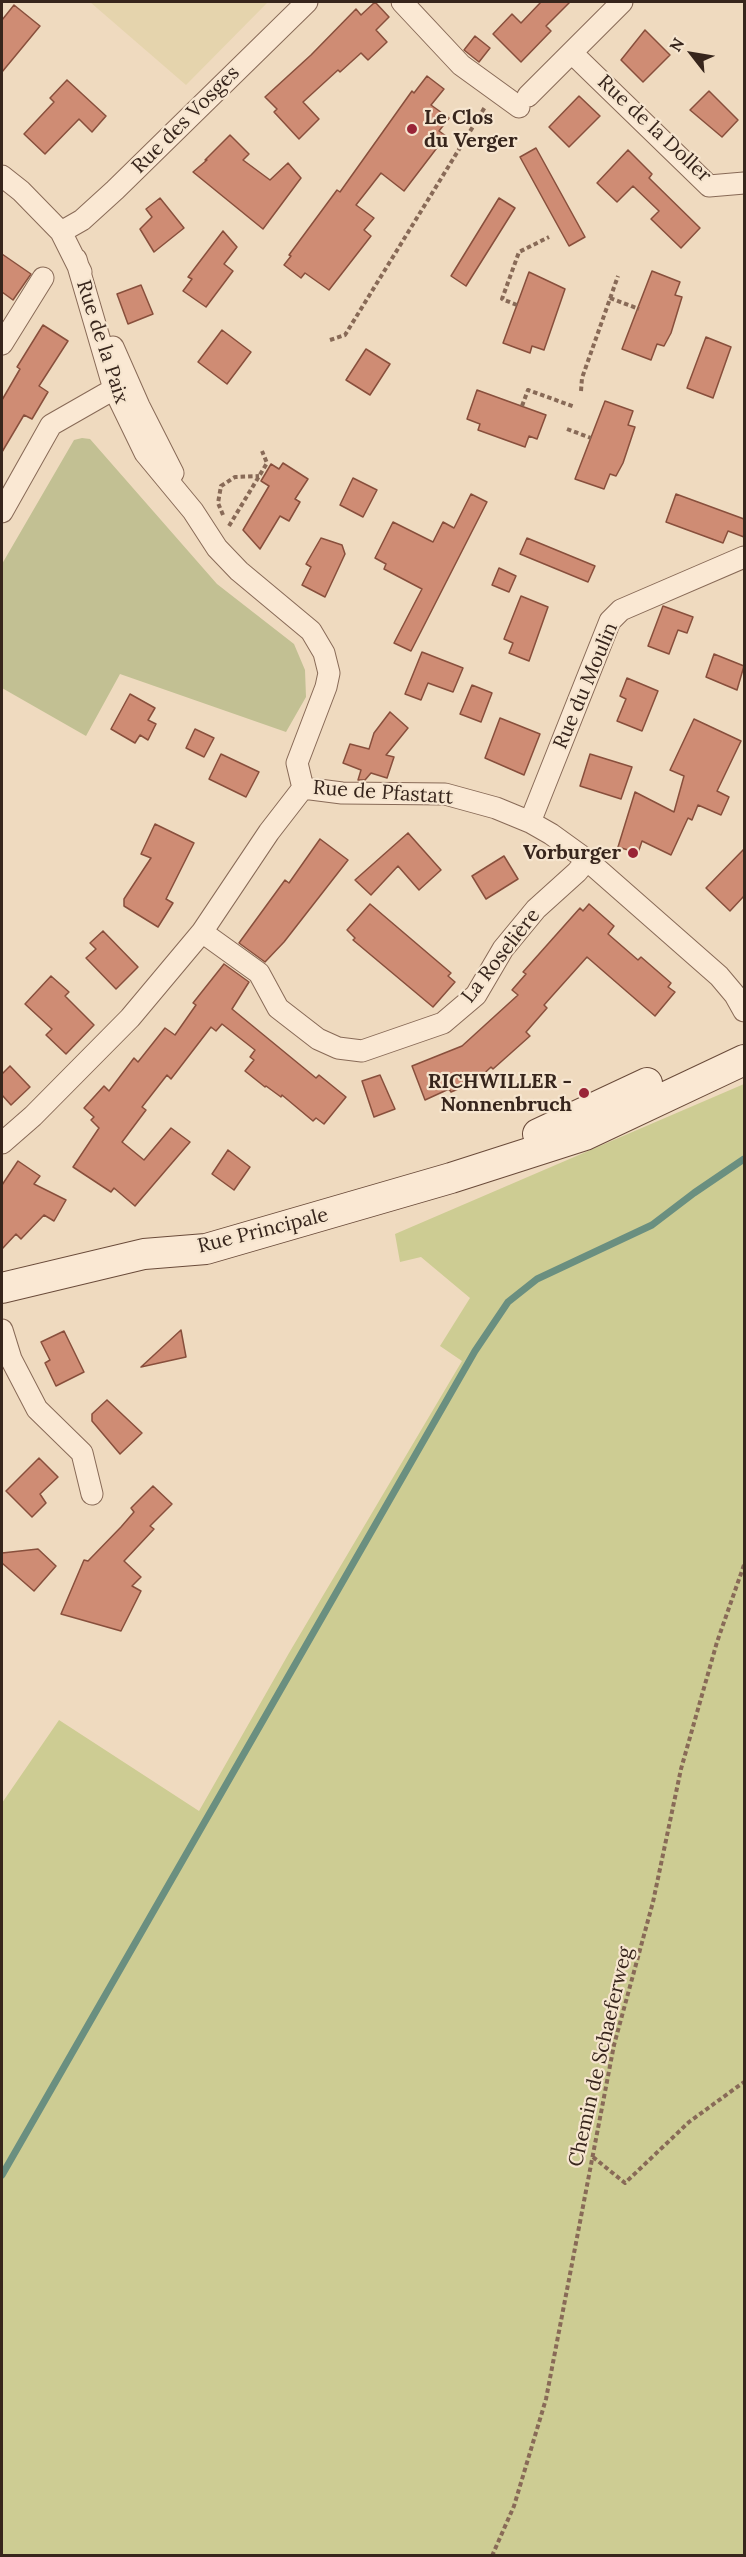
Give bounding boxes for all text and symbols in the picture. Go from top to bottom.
north arrow [662,24,722,84]
text: N [665,34,688,55]
street label: Rue des Vosges [127,61,245,179]
street label: Rue de la Doller [592,70,716,188]
place label: Le Clos du Verger [424,106,518,153]
marker: Le Clos du Verger [405,122,419,136]
street label: Rue de la Paix [71,277,133,407]
street label: Rue du Moulin [549,619,623,753]
street label: Rue de Pfastatt [312,776,454,810]
place label: Vorburger [523,841,621,865]
marker: Vorburger [626,846,640,860]
street label: La Roselière [457,904,545,1008]
place label: RICHWILLER - Nonnenbruch [428,1070,572,1117]
marker: RICHWILLER - Nonnenbruch [577,1086,591,1100]
street label: Rue Principale [195,1203,331,1259]
street label: Chemin de Schaeferweg [564,1945,638,2169]

